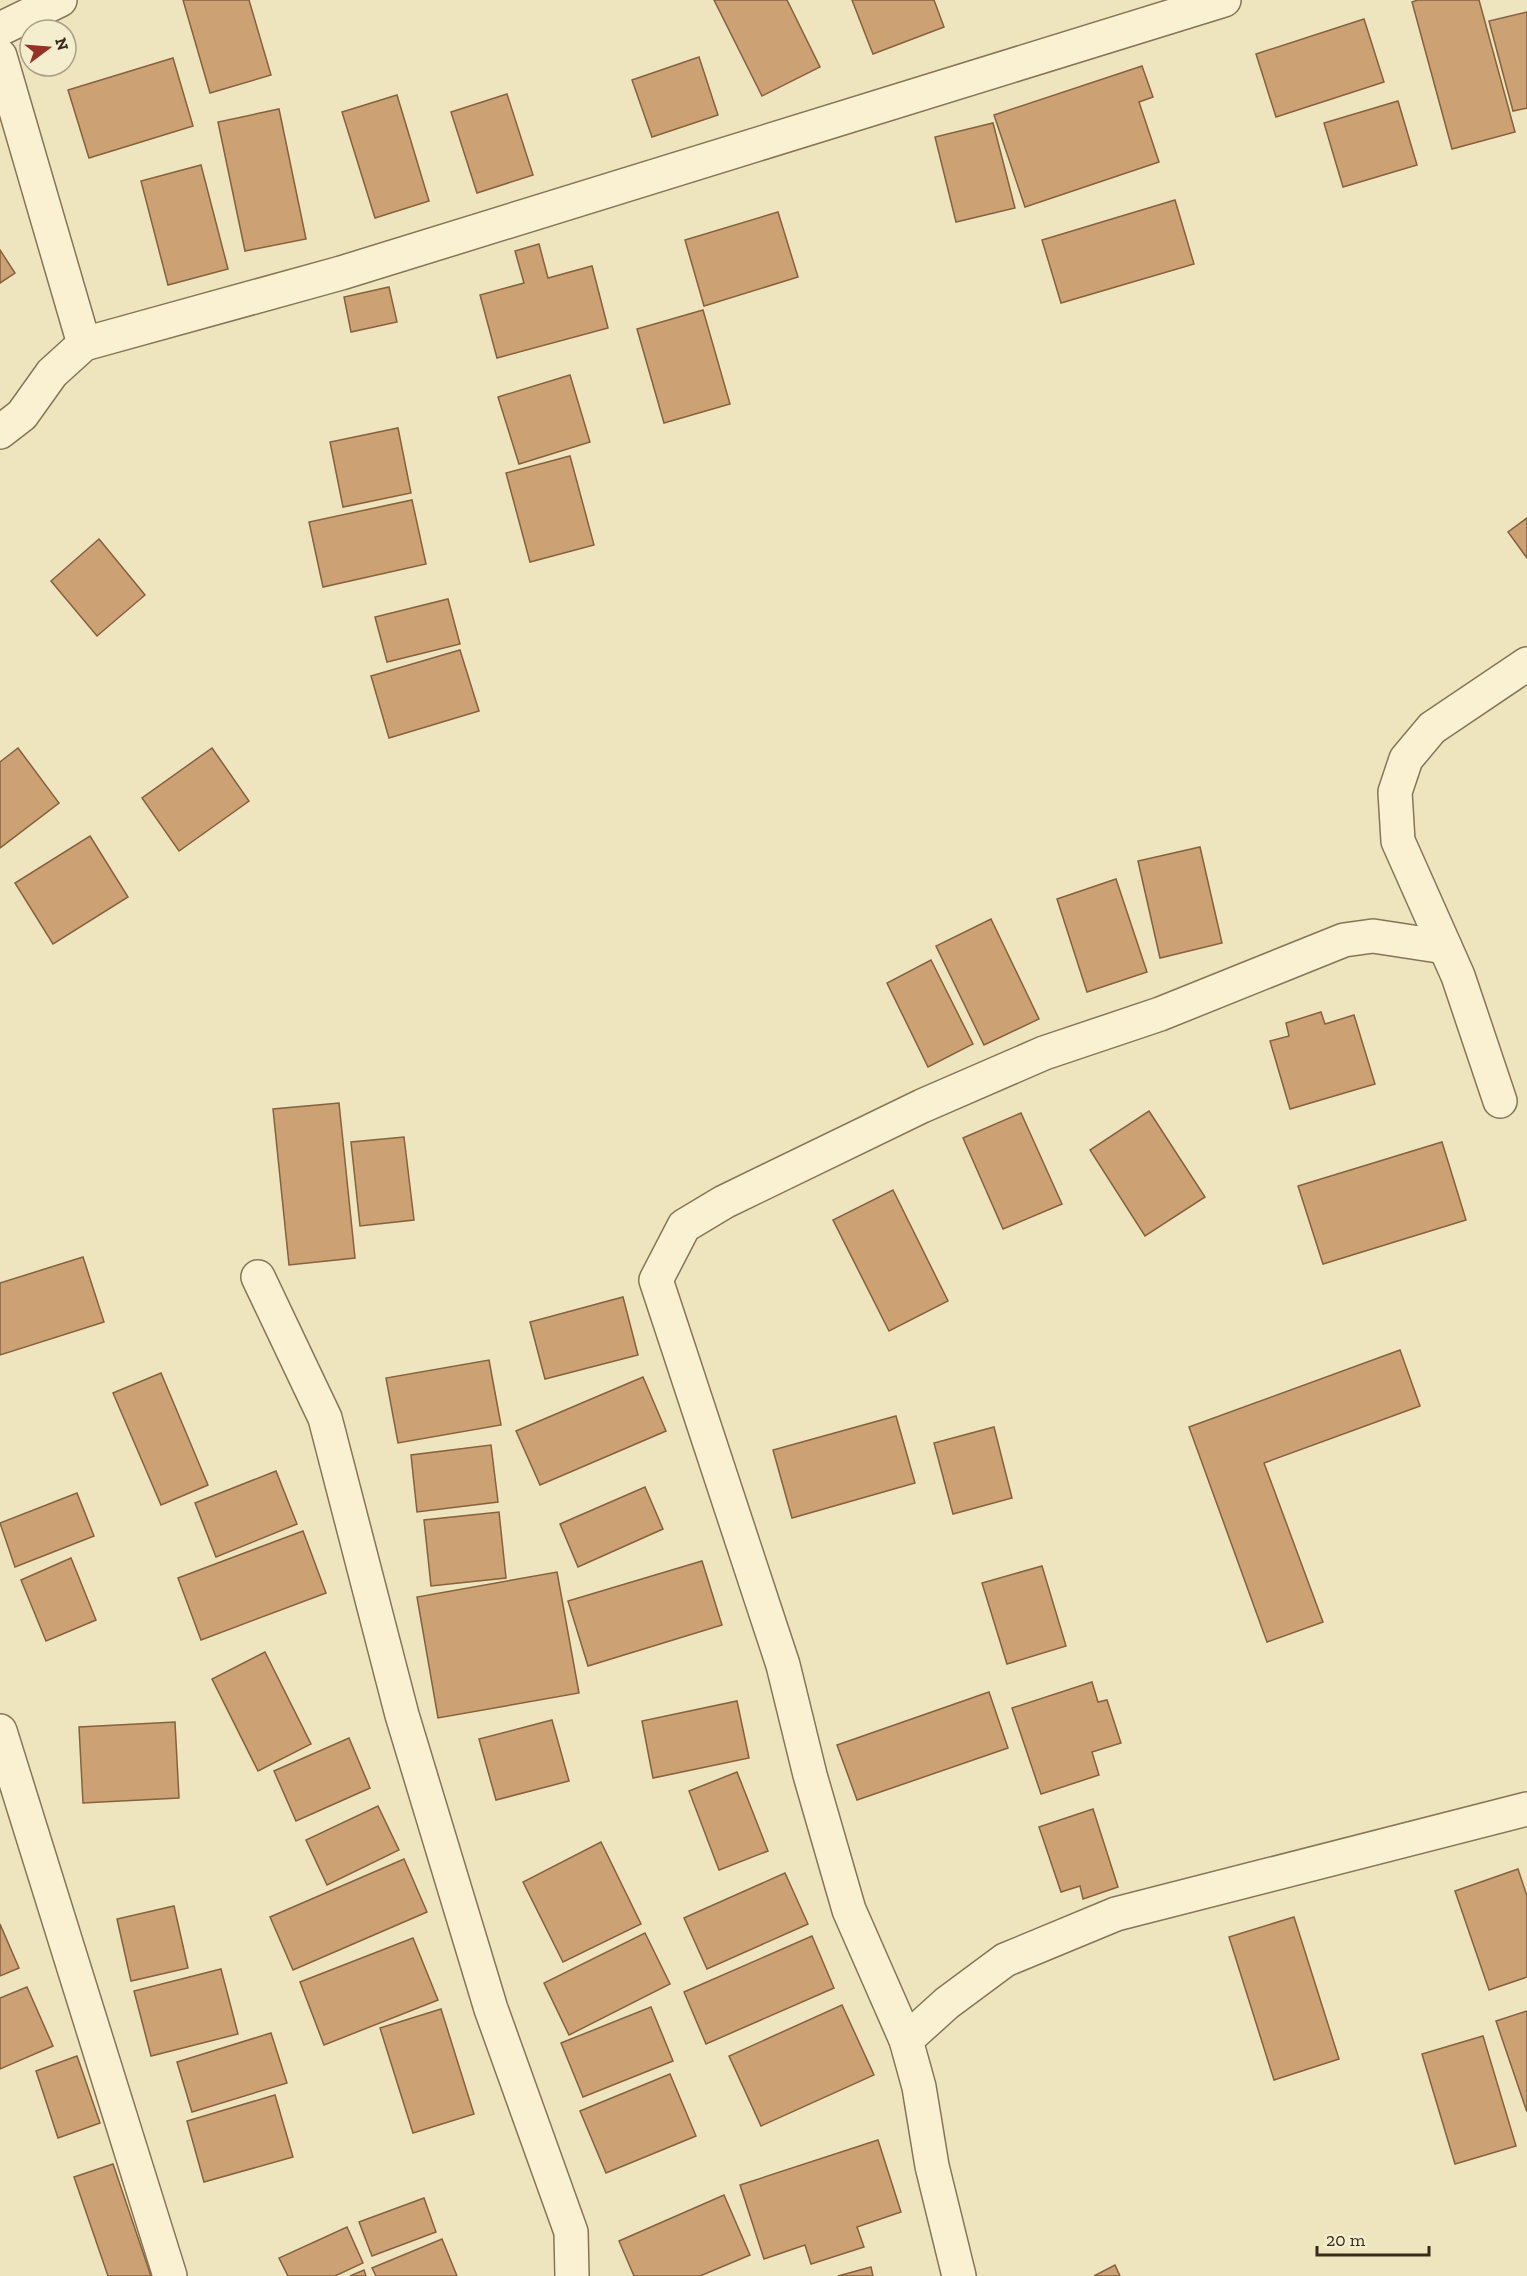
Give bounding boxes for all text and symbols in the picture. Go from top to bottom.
north arrow [18,18,78,78]
text: N [51,36,73,52]
scale bar [1317,2219,1430,2257]
text: 20 m [1326,2229,1366,2251]

